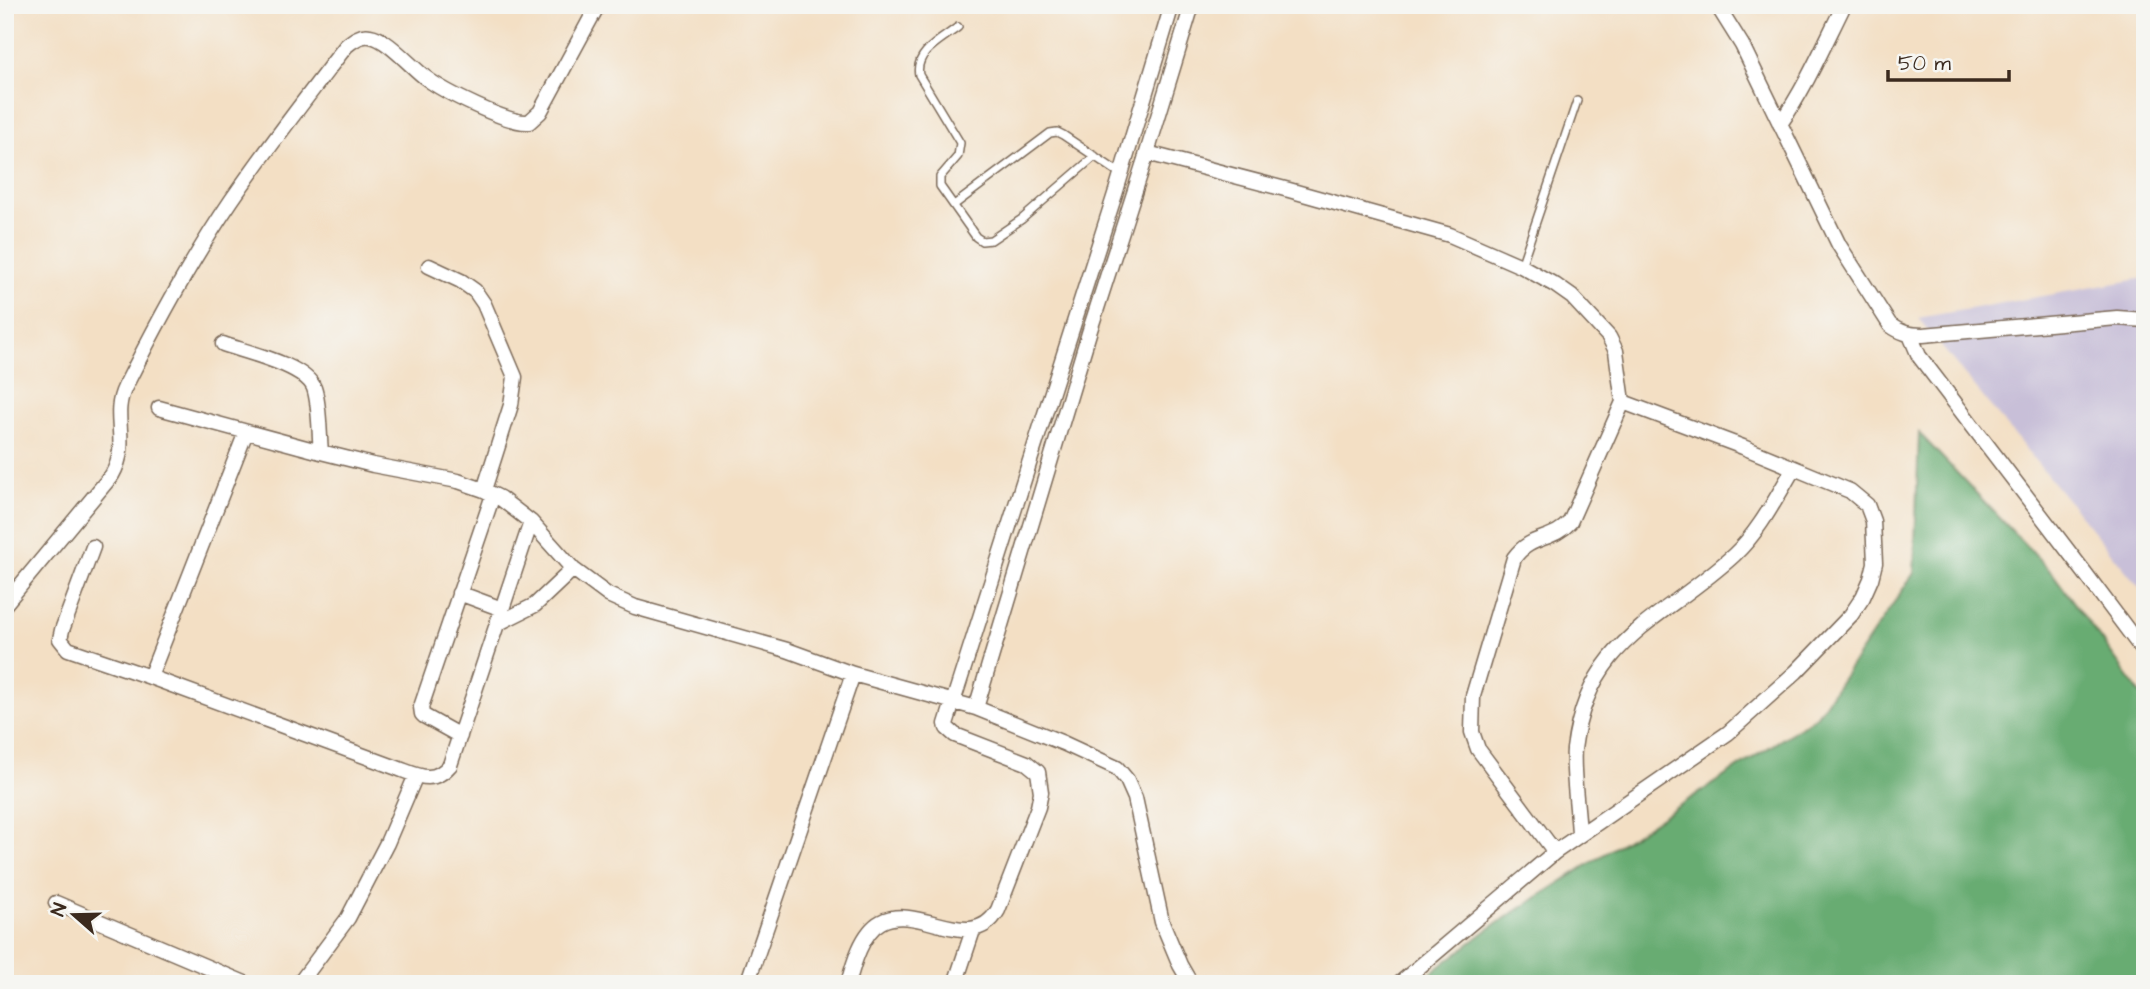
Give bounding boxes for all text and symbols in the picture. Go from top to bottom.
scale bar [1888,38,2008,82]
text: 50 m [1898,49,1952,78]
north arrow [38,880,108,950]
text: N [45,899,74,920]

